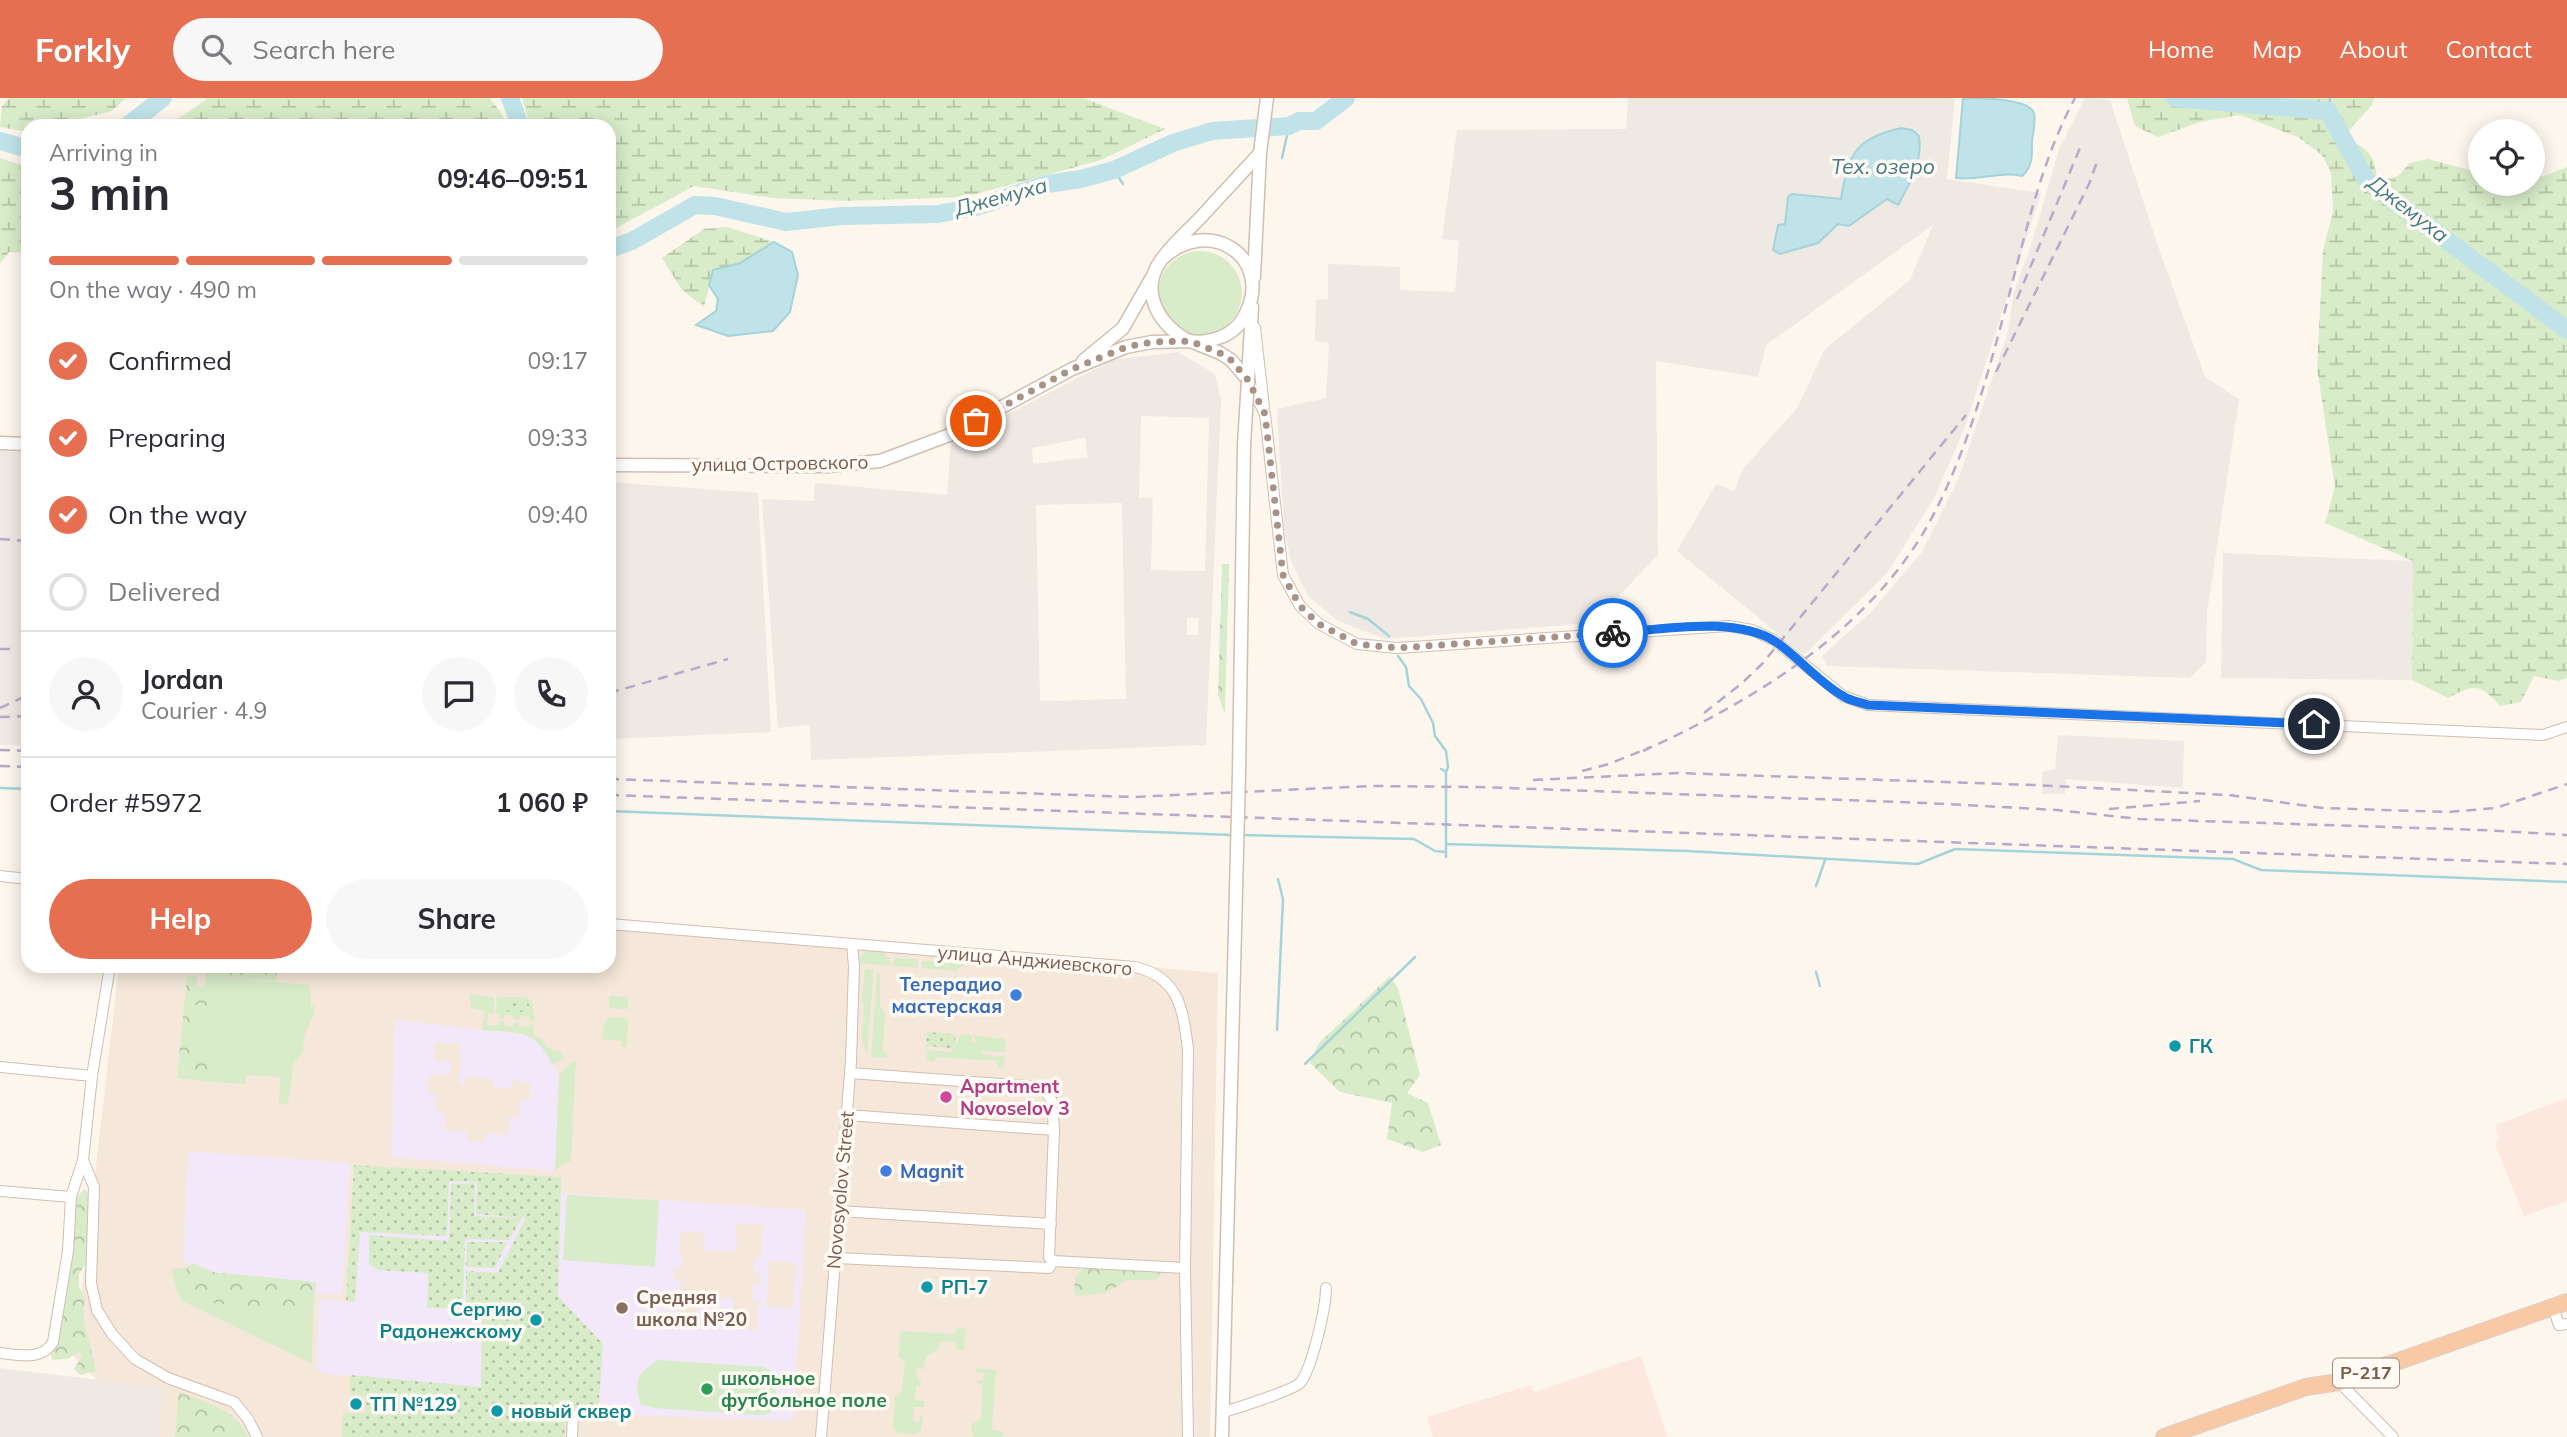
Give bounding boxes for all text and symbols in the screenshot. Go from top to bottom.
search box [173,18,663,81]
text: Forkly [35,29,131,70]
icon: search [197,30,235,68]
text: Search here [253,33,395,66]
text: Home [2148,34,2214,64]
text: Map [2252,34,2302,64]
text: About [2340,34,2408,64]
text: Contact [2446,34,2532,64]
map controls [2468,119,2545,196]
button: locate [2468,119,2545,196]
text: Arriving in [49,138,158,167]
water label: Тех. озеро [1831,153,1935,179]
text: 09:46–09:51 [437,162,588,195]
text: 3 min [49,164,170,222]
water label: Джемуха [2362,168,2454,248]
water label: Джемуха [950,171,1050,221]
text: On the way · 490 m [49,275,257,304]
icon: check [49,342,87,380]
text: Confirmed [108,344,232,377]
text: 09:17 [528,346,588,375]
pin [946,391,1006,451]
icon: bag [957,402,995,440]
icon: check [49,419,87,457]
text: Preparing [108,421,226,454]
text: 09:33 [528,423,588,452]
street label: улица Островского [691,449,869,477]
icon: check [49,496,87,534]
text: On the way [108,498,247,531]
text: 09:40 [528,500,588,529]
text: Delivered [108,575,221,608]
courier [1578,598,1648,668]
icon: bike [1594,614,1632,652]
button: person [49,657,123,731]
button: chat [422,657,496,731]
button: phone [514,657,588,731]
text: Jordan [141,663,224,696]
pin [2284,694,2344,754]
text: Courier · 4.9 [141,696,267,725]
icon: home [2295,705,2333,743]
text: Order #5972 [49,786,202,819]
text: 1 060 ₽ [496,786,588,819]
button: Help [49,879,312,959]
button: Share [326,879,588,959]
street label: улица Анджиевского [937,940,1133,980]
place label: Телерадио мастерская [891,972,1002,1018]
marker: Телерадио мастерская [1008,987,1024,1003]
place label: ГК [2189,1034,2214,1058]
marker: ГК [2167,1038,2183,1054]
place label: Apartment Novoselov 3 [960,1074,1070,1120]
marker: Apartment Novoselov 3 [938,1089,954,1105]
street label: Novosyolov Street [821,1110,859,1270]
place label: Magnit [900,1159,964,1183]
marker: Magnit [878,1163,894,1179]
place label: РП-7 [941,1275,988,1299]
marker: РП-7 [919,1279,935,1295]
place label: Средняя школа №20 [636,1285,747,1331]
place label: Сергию Радонежскому [379,1297,522,1343]
marker: Средняя школа №20 [614,1300,630,1316]
marker: Сергию Радонежскому [528,1312,544,1328]
road number: Р-217 [2333,1358,2399,1388]
place label: школьное футбольное поле [721,1366,887,1412]
marker: школьное футбольное поле [699,1381,715,1397]
place label: ТП №129 [370,1392,457,1416]
marker: ТП №129 [348,1396,364,1412]
place label: новый сквер [511,1399,632,1423]
marker: новый сквер [489,1403,505,1419]

